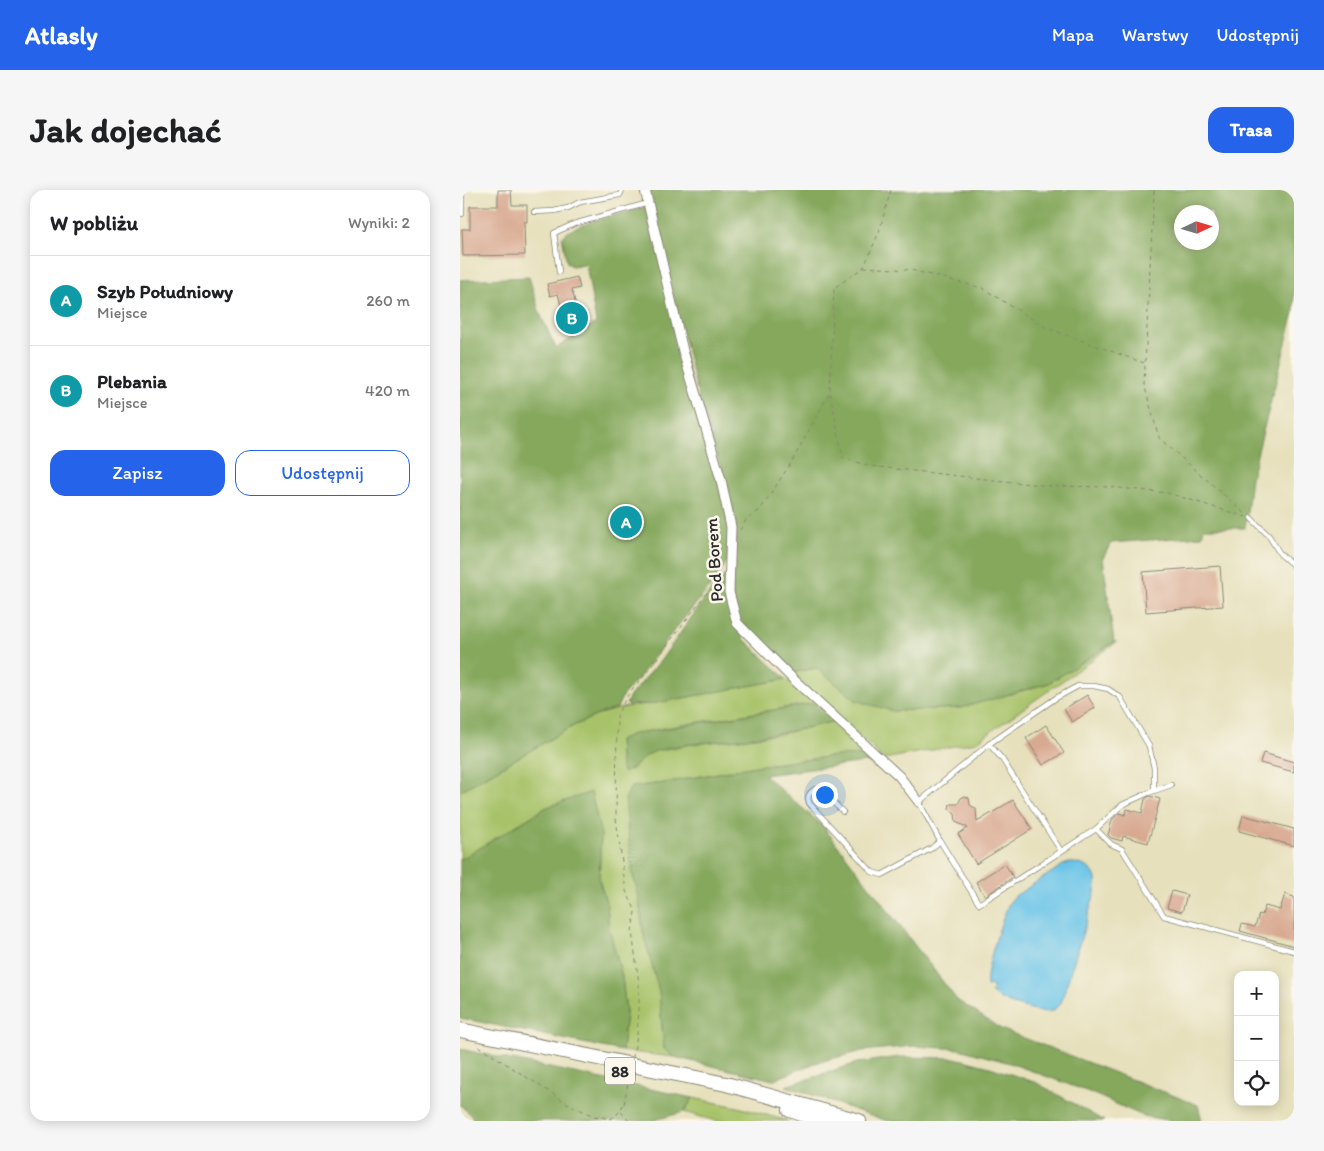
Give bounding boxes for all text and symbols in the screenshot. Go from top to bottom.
text: Atlasly [25,21,98,50]
text: Mapa [1052,24,1094,46]
text: Warstwy [1122,24,1189,46]
text: Udostępnij [1217,24,1299,46]
button: Trasa [1208,107,1294,153]
text: Jak dojechać [30,109,222,151]
north arrow [1174,205,1219,250]
text: W pobliżu [50,210,138,235]
text: Wyniki: 2 [348,213,410,232]
text: Szyb Południowy [97,280,233,303]
text: A [61,291,71,310]
text: 260 m [366,291,410,310]
pin: B [556,299,588,337]
text: Miejsce [97,303,148,322]
text: Plebania [97,370,167,393]
text: B [61,381,71,400]
text: 420 m [365,381,410,400]
text: Miejsce [97,393,148,412]
button: Zapisz [50,450,225,496]
button: Udostępnij [235,450,410,496]
pin: A [610,503,642,541]
street label: Pod Borem [700,517,728,603]
your location [812,782,838,808]
map controls [1234,971,1279,1106]
button: + [1234,971,1279,1016]
button: − [1234,1016,1279,1061]
road number: 88 [605,1058,635,1084]
button: locate [1234,1061,1279,1106]

